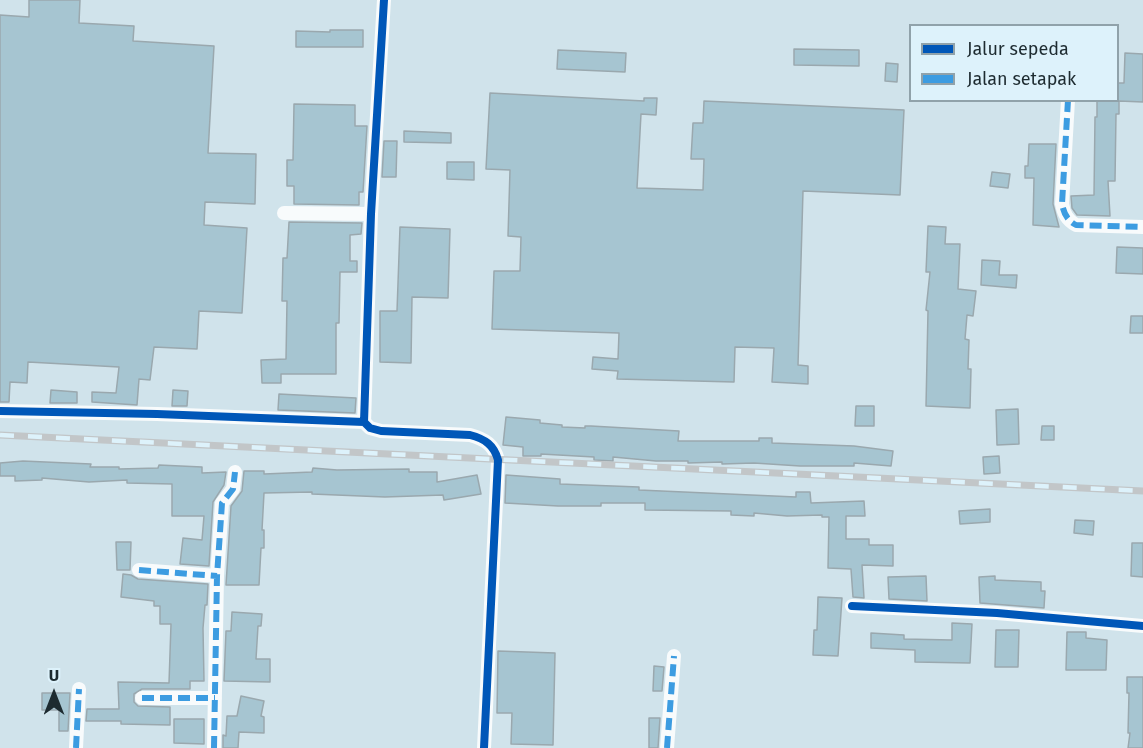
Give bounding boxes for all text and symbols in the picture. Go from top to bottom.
legend [909,24,1119,102]
text: Jalur sepeda [967,38,1069,60]
text: Jalan setapak [967,68,1076,90]
north arrow [24,664,84,724]
text: U [49,666,59,685]

